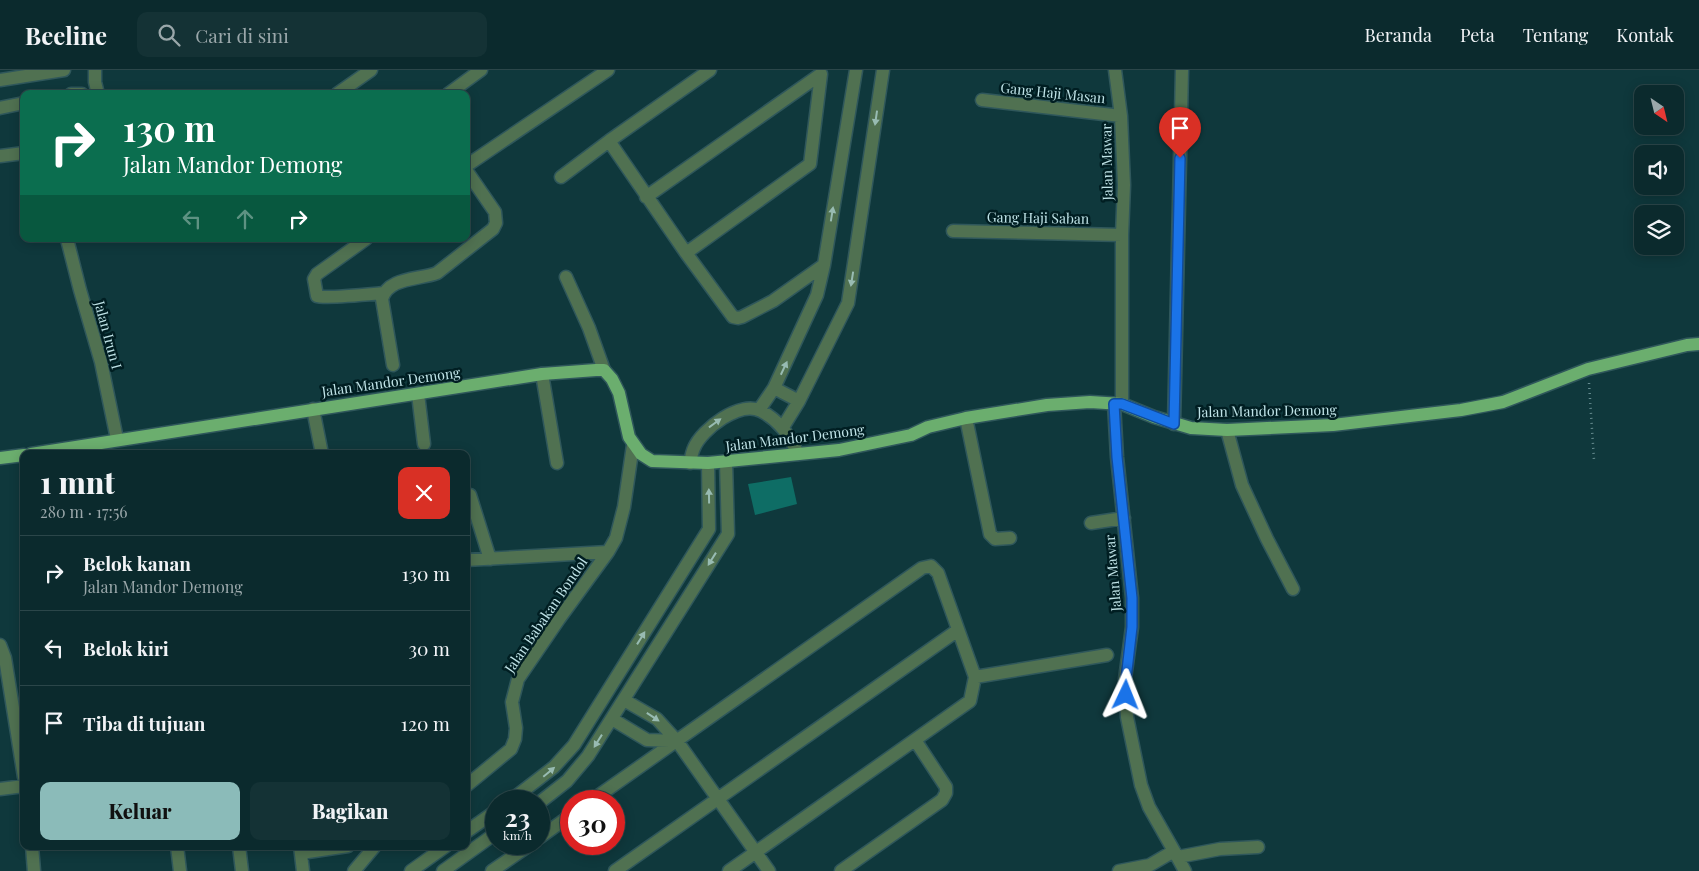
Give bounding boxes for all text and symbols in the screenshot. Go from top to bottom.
search box [137,12,487,57]
text: Beeline [25,19,107,51]
icon: search [155,21,183,49]
text: Cari di sini [195,22,289,48]
text: Beranda [1364,23,1432,47]
text: Peta [1460,23,1495,47]
text: Tentang [1523,23,1588,47]
text: Kontak [1616,23,1674,47]
street label: Gang Haji Masan [1000,78,1107,108]
north arrow [1634,85,1684,135]
map controls [1634,85,1684,255]
text: 130 m [123,104,216,151]
pin [1159,107,1201,158]
icon: right [40,110,105,175]
one-way arrow [872,111,880,127]
icon: arrive [1166,114,1194,142]
street label: Jalan Mawar [1096,123,1117,202]
button: sound [1634,145,1684,195]
text: Jalan Mandor Demong [123,149,342,179]
icon: left [178,205,206,233]
icon: ahead [231,205,259,233]
icon: right [284,205,312,233]
button: layers [1634,205,1684,255]
one-way arrow [829,206,837,222]
street label: Gang Haji Saban [987,207,1090,228]
one-way arrow [847,271,855,287]
street label: Jalan Irun I [90,298,127,371]
one-way arrow [780,361,788,375]
street label: Jalan Mandor Demong [319,362,462,401]
street label: Jalan Mandor Demong [1196,400,1338,421]
one-way arrow [708,418,722,428]
street label: Jalan Mandor Demong [723,419,866,456]
text: 1 mnt [40,462,115,502]
button: close [398,467,450,519]
one-way arrow [704,487,712,503]
text: 280 m · 17:56 [40,501,128,522]
street label: Jalan Mawar [1100,533,1125,613]
text: Belok kanan [83,550,191,576]
one-way arrow [708,552,717,566]
street label: Jalan Babakan Bondol [499,553,591,677]
icon: right [40,559,68,587]
text: 130 m [402,560,450,586]
text: Jalan Mandor Demong [83,576,243,597]
one-way arrow [636,632,645,645]
icon: left [40,634,68,662]
text: Belok kiri [83,635,169,661]
text: 30 m [408,635,450,661]
position arrow [1099,668,1151,720]
icon: arrive [40,709,68,737]
text: Tiba di tujuan [83,710,205,736]
text: 120 m [401,710,450,736]
one-way arrow [646,712,660,722]
one-way arrow [593,735,603,748]
one-way arrow [542,766,555,777]
button: Keluar [40,782,240,840]
button: Bagikan [250,782,450,840]
speed limit sign: 30 [560,790,625,855]
text: 23 [505,800,530,833]
text: km/h [503,827,532,843]

